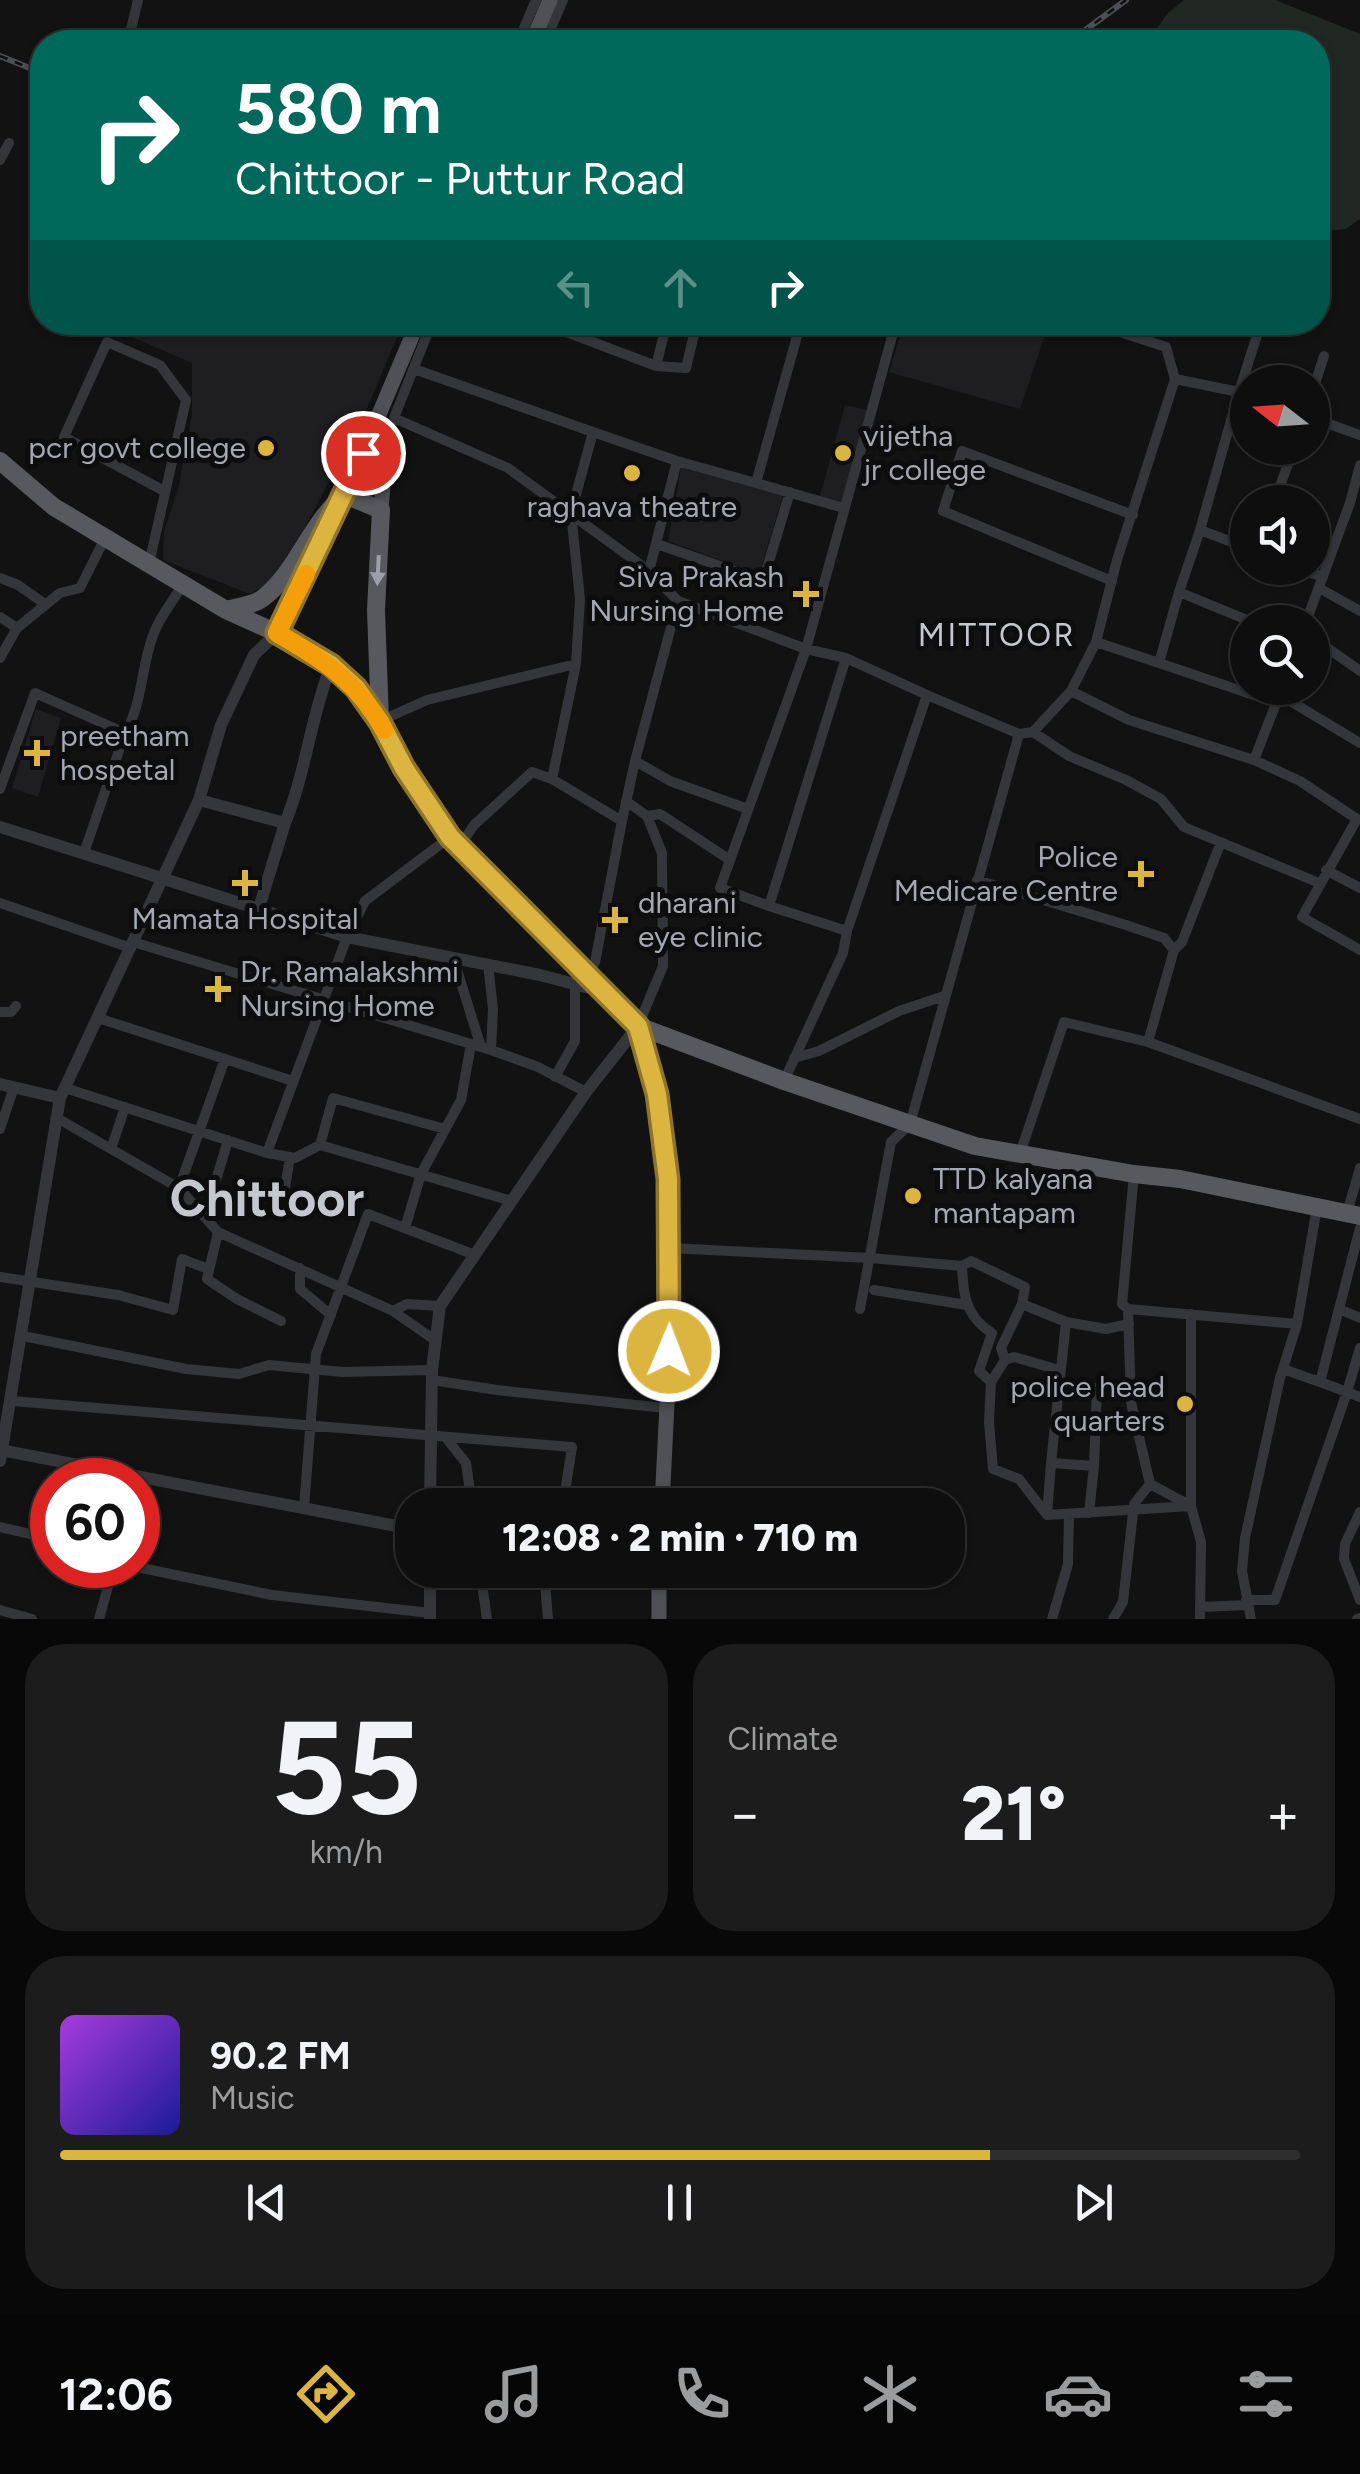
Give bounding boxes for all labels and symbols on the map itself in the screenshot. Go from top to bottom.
north arrow [1230,365,1330,465]
pin [321,411,406,496]
place label: vijetha jr college [861,417,986,488]
place label: pcr govt college [28,429,246,466]
marker: pcr govt college [255,437,277,459]
marker: vijetha jr college [832,442,854,464]
marker: raghava theatre [621,462,643,484]
place label: raghava theatre [527,488,737,525]
one-way arrow [370,555,386,587]
place label: Siva Prakash Nursing Home [589,558,784,629]
marker: Siva Prakash Nursing Home [793,581,819,607]
district label: MITTOOR [918,616,1076,654]
place label: preetham hospetal [60,717,190,788]
marker: preetham hospetal [24,740,50,766]
place label: Police Medicare Centre [894,838,1118,909]
marker: Police Medicare Centre [1128,861,1154,887]
marker: Mamata Hospital [232,870,258,896]
place label: dharani eye clinic [638,884,763,955]
place label: Mamata Hospital [131,900,359,937]
marker: dharani eye clinic [602,907,628,933]
place label: Dr. Ramalakshmi Nursing Home [240,953,459,1024]
marker: Dr. Ramalakshmi Nursing Home [205,976,231,1002]
place label: TTD kalyana mantapam [933,1160,1093,1231]
district label: Chittoor [170,1168,364,1229]
marker: TTD kalyana mantapam [902,1185,924,1207]
position arrow [617,1299,721,1403]
place label: police head quarters [1010,1368,1165,1439]
marker: police head quarters [1174,1393,1196,1415]
speed limit sign: 60 [30,1458,160,1588]

